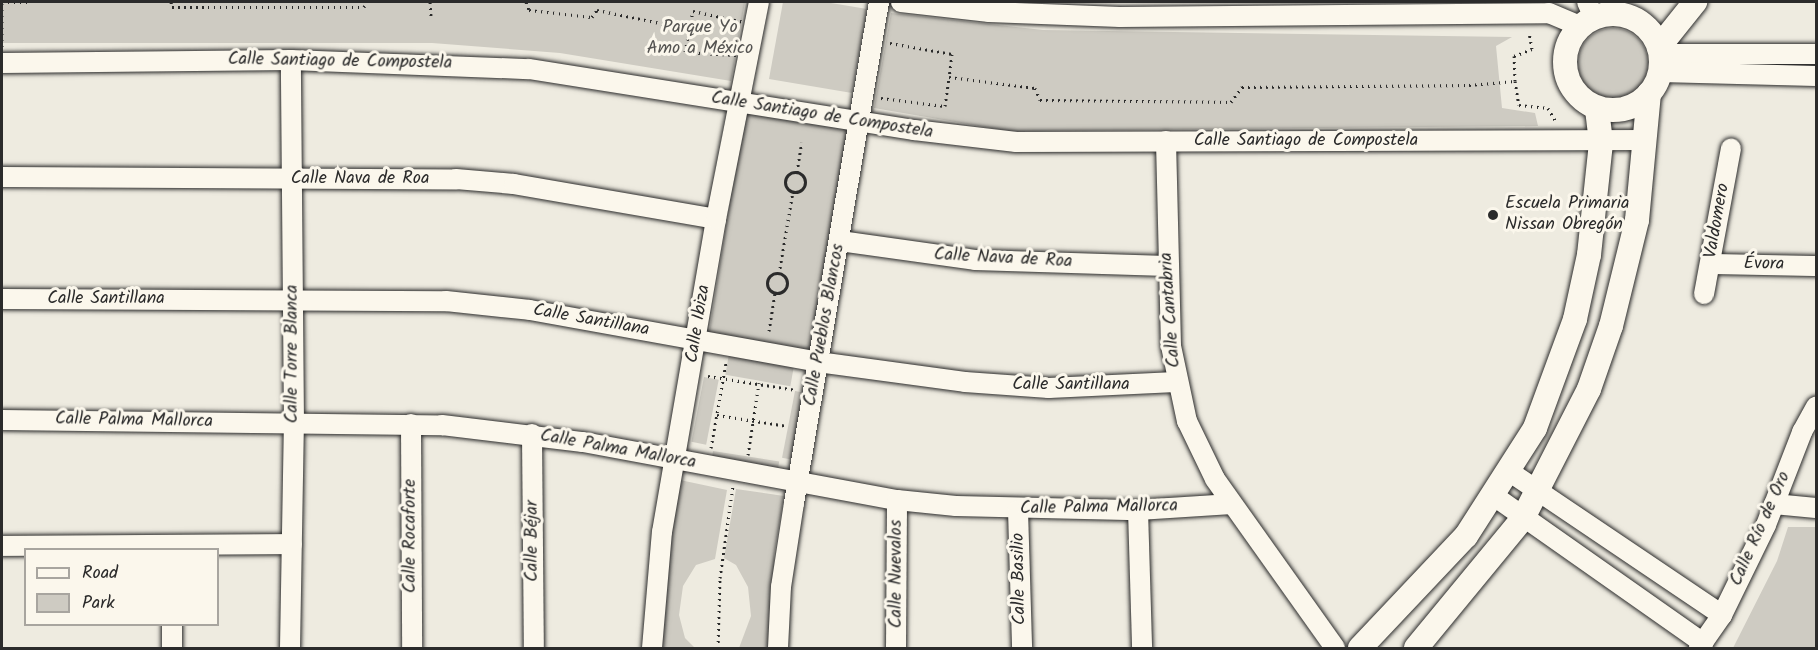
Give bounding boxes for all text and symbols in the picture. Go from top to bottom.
park label: Parque Yo Amo a México [647,18,753,60]
street label: Calle Santiago de Compostela [228,49,452,75]
street label: Calle Santiago de Compostela [709,88,935,144]
street label: Calle Santiago de Compostela [1194,130,1418,152]
street label: Calle Nava de Roa [291,168,429,190]
street label: Valdomero [1701,182,1735,260]
place label: Escuela Primaria Nissan Obregón [1505,194,1630,236]
marker: Escuela Primaria Nissan Obregón [1486,208,1500,222]
street label: Calle Pueblos Blancos [800,242,850,408]
street label: Calle Nava de Roa [933,245,1073,273]
street label: Calle Cantabria [1156,252,1186,368]
street label: Évora [1743,254,1785,276]
street label: Calle Ibiza [682,283,716,365]
street label: Calle Torre Blanca [282,285,304,423]
street label: Calle Santillana [47,288,165,310]
street label: Calle Santillana [531,300,651,342]
street label: Calle Santillana [1012,374,1130,396]
street label: Calle Palma Mallorca [55,409,213,433]
street label: Calle Palma Mallorca [538,426,698,474]
street label: Calle Río de Oro [1726,468,1796,590]
street label: Calle Rocaforte [400,479,422,593]
street label: Calle Palma Mallorca [1020,496,1178,520]
street label: Calle Béjar [522,500,544,582]
street label: Calle Nuevalos [886,520,908,628]
street label: Calle Basilio [1008,533,1032,625]
legend [24,548,219,626]
text: Road [82,559,118,588]
text: Park [82,589,115,618]

